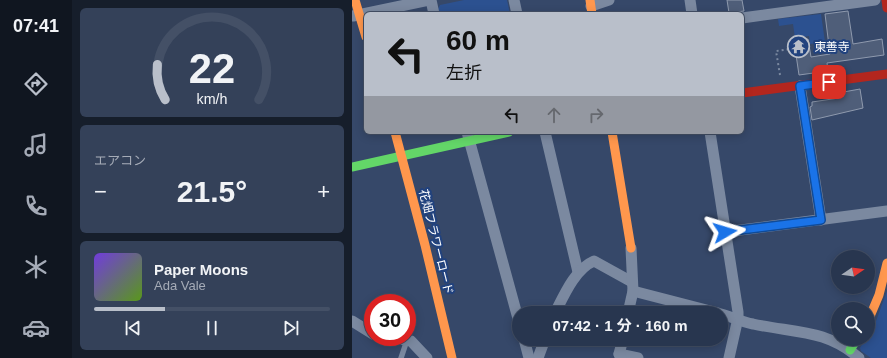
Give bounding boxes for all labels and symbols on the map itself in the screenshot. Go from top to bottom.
temple icon: 東善寺 [786,34,812,60]
place label: 東善寺 [814,40,850,54]
pin [812,65,846,99]
street label: 花畑フラワーロード [416,188,456,296]
position arrow [704,211,746,253]
north arrow [831,250,875,294]
speed limit sign: 30 [364,294,416,346]

